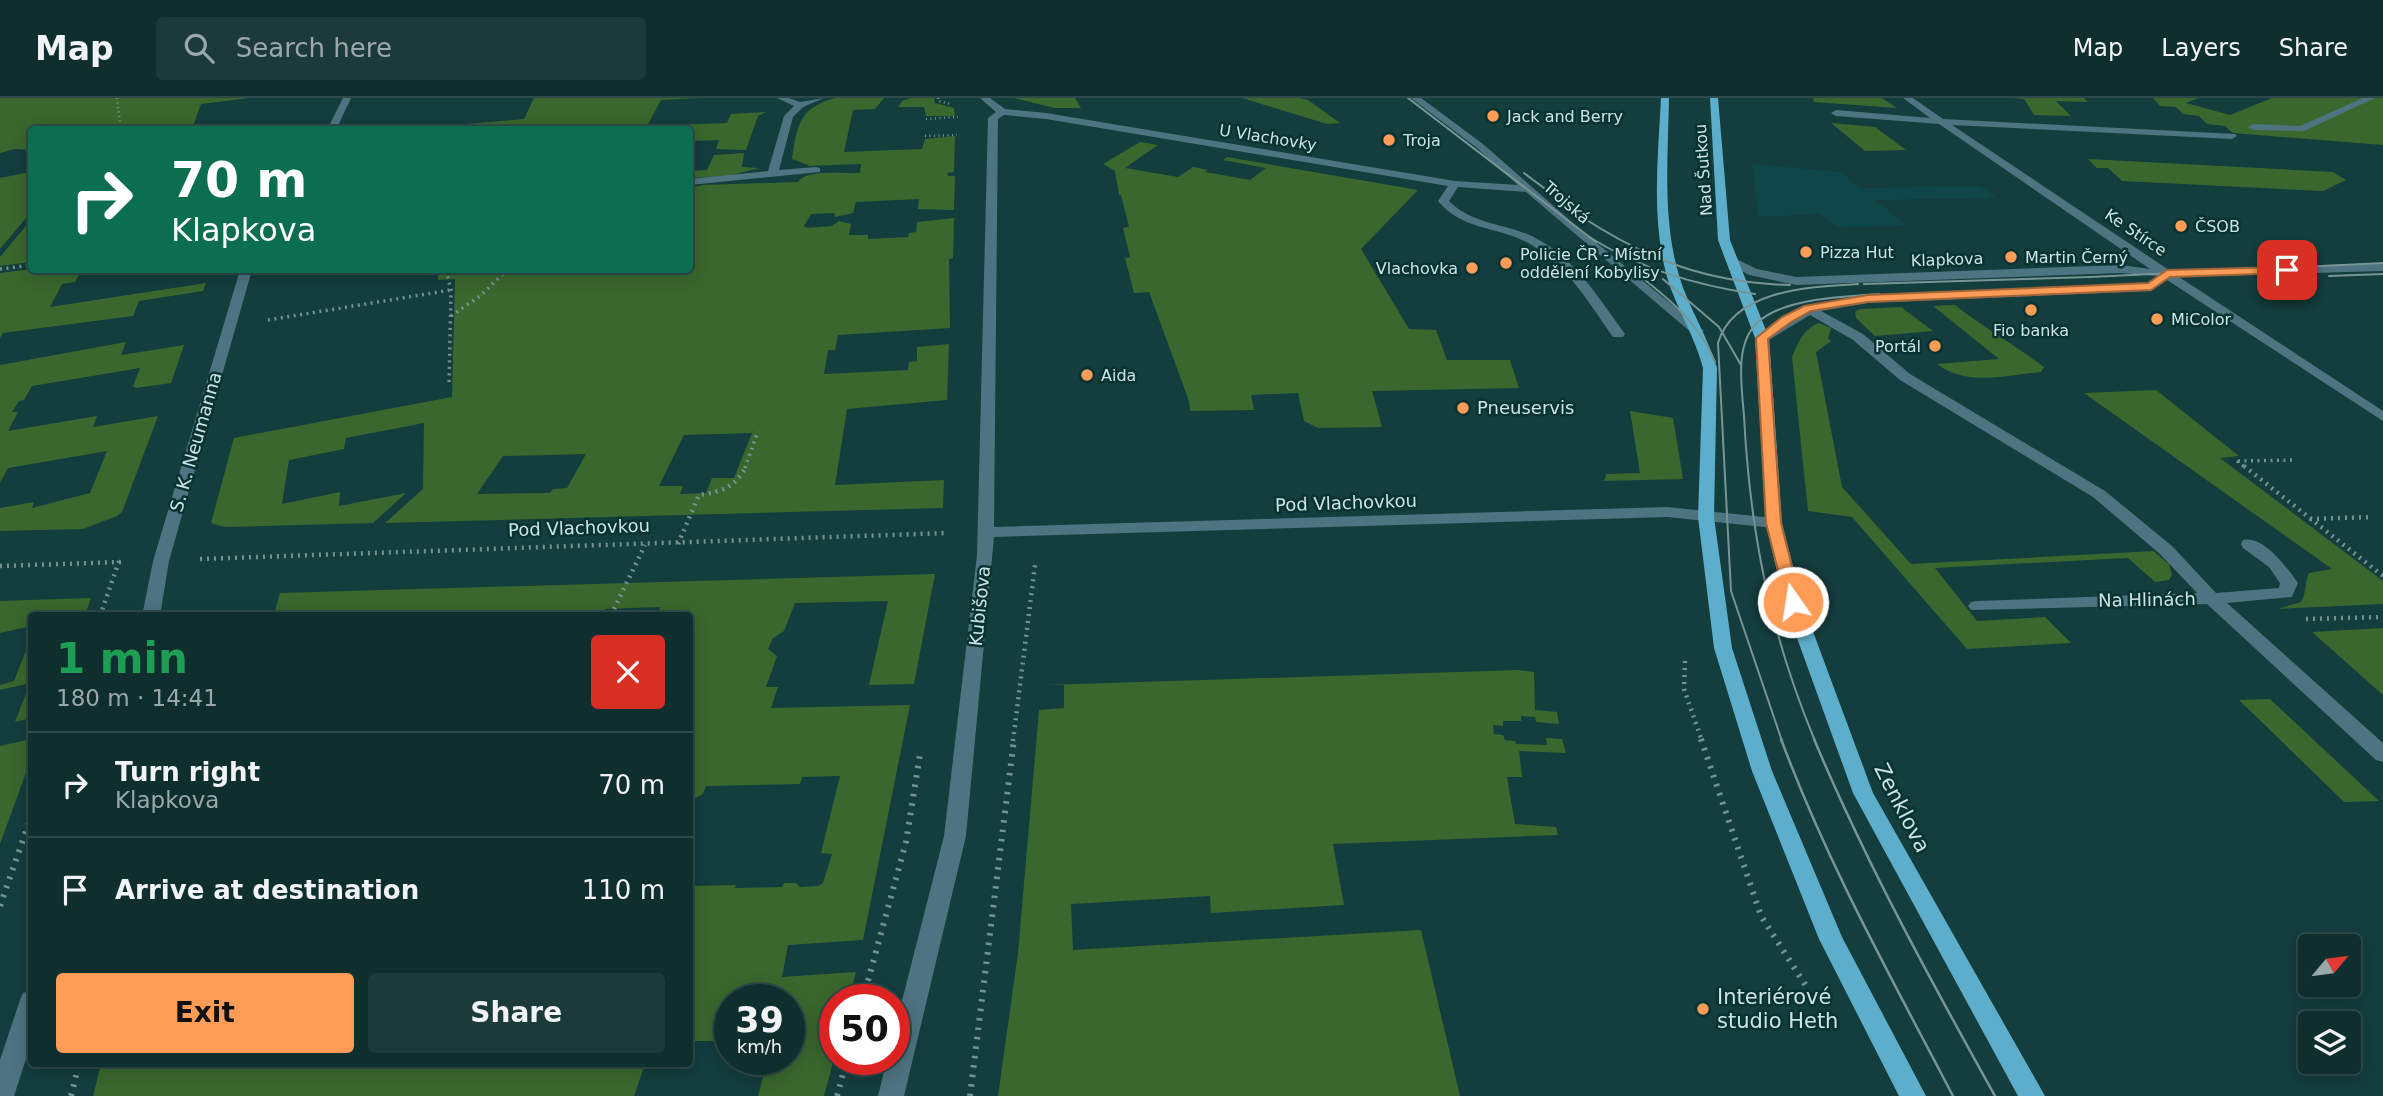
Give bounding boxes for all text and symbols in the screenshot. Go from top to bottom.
search box [156,17,646,80]
text: Map [35,29,114,68]
icon: search [180,29,218,67]
text: Search here [236,33,392,63]
text: Map [2073,34,2123,62]
text: Layers [2161,34,2241,62]
text: Share [2279,34,2348,62]
place label: Jack and Berry [1506,107,1623,126]
marker: Jack and Berry [1485,108,1501,124]
street label: U Vlachovky [1218,120,1318,155]
street label: Nad Šutkou [1691,123,1716,217]
place label: Troja [1402,131,1441,150]
marker: Troja [1381,132,1397,148]
text: 70 m [171,152,307,209]
icon: right [56,154,147,245]
street label: Trojská [1539,177,1594,228]
street label: Ke Stírce [2101,205,2170,260]
text: Klapkova [171,211,316,249]
place label: ČSOB [2195,217,2240,236]
marker: ČSOB [2173,218,2189,234]
pin [2257,240,2317,300]
place label: Pizza Hut [1820,243,1894,262]
marker: Pizza Hut [1798,244,1814,260]
place label: Policie ČR - Místní oddělení Kobylisy [1520,245,1662,282]
place label: Martin Černý [2025,248,2128,267]
street label: Klapkova [1910,249,1984,270]
marker: Martin Černý [2003,249,2019,265]
icon: arrive [2268,251,2306,289]
marker: Policie ČR - Místní oddělení Kobylisy [1498,255,1514,271]
place label: Vlachovka [1376,259,1458,278]
marker: Vlachovka [1464,260,1480,276]
marker: Fio banka [2023,302,2039,318]
place label: MiColor [2171,310,2231,329]
marker: MiColor [2149,311,2165,327]
place label: Fio banka [1993,321,2069,340]
place label: Portál [1875,337,1921,356]
marker: Portál [1927,338,1943,354]
place label: Aida [1101,366,1136,385]
marker: Aida [1079,367,1095,383]
street label: S. K. Neumanna [166,370,226,514]
place label: Pneuservis [1477,397,1574,418]
marker: Pneuservis [1455,400,1471,416]
street label: Pod Vlachovkou [1275,490,1417,515]
street label: Pod Vlachovkou [508,515,650,540]
street label: Kubišova [965,565,994,647]
position arrow [1756,565,1830,639]
street label: Na Hlinách [2098,588,2196,611]
text: 1 min [56,634,188,683]
button: close [591,635,665,709]
text: 180 m · 14:41 [56,685,218,711]
text: Turn right [115,757,260,787]
street label: Zenklova [1869,759,1935,857]
icon: right [56,766,94,804]
text: 70 m [598,770,665,800]
text: Klapkova [115,787,219,813]
icon: arrive [56,871,94,909]
text: Arrive at destination [115,875,419,905]
text: 110 m [582,875,665,905]
north arrow [2298,934,2361,998]
map controls [2298,934,2361,1074]
button: Exit [56,973,354,1053]
button: Share [368,973,665,1053]
speed limit sign: 50 [819,984,910,1075]
place label: Interiérové studio Heth [1717,985,1838,1033]
text: 39 [735,1000,784,1040]
marker: Interiérové studio Heth [1695,1001,1711,1017]
button: layers [2298,1011,2361,1074]
text: km/h [737,1036,782,1057]

